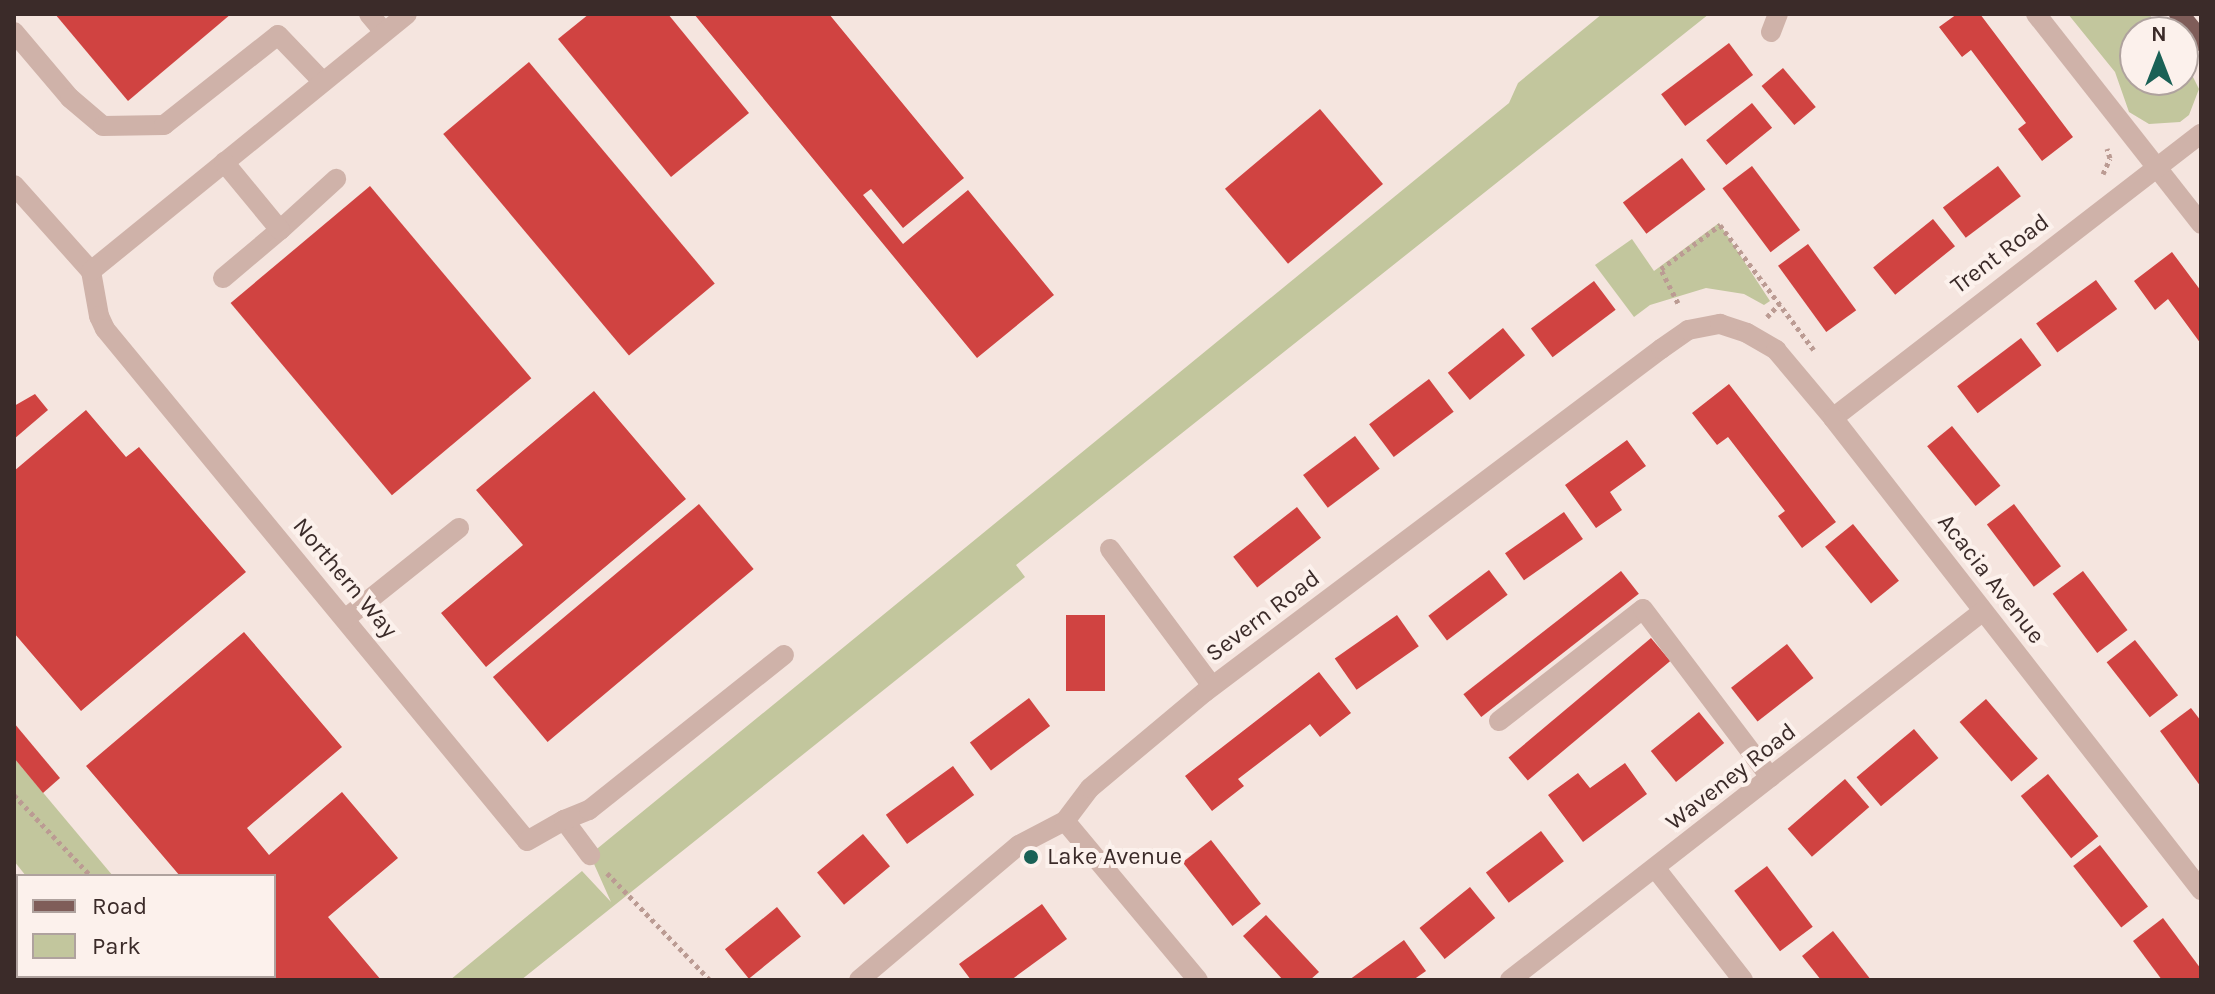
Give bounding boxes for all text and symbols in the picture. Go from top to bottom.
north arrow [2119,16,2199,96]
text: N [2151,21,2167,47]
street label: Trent Road [1945,208,2055,300]
street label: Acacia Avenue [1931,508,2051,650]
street label: Northern Way [286,512,404,644]
street label: Severn Road [1200,564,1326,668]
street label: Waveney Road [1660,717,1802,837]
place label: Lake Avenue [1047,843,1182,871]
marker: Lake Avenue [1022,848,1040,866]
legend [16,874,276,978]
text: Road [92,892,147,920]
text: Park [92,932,141,960]

